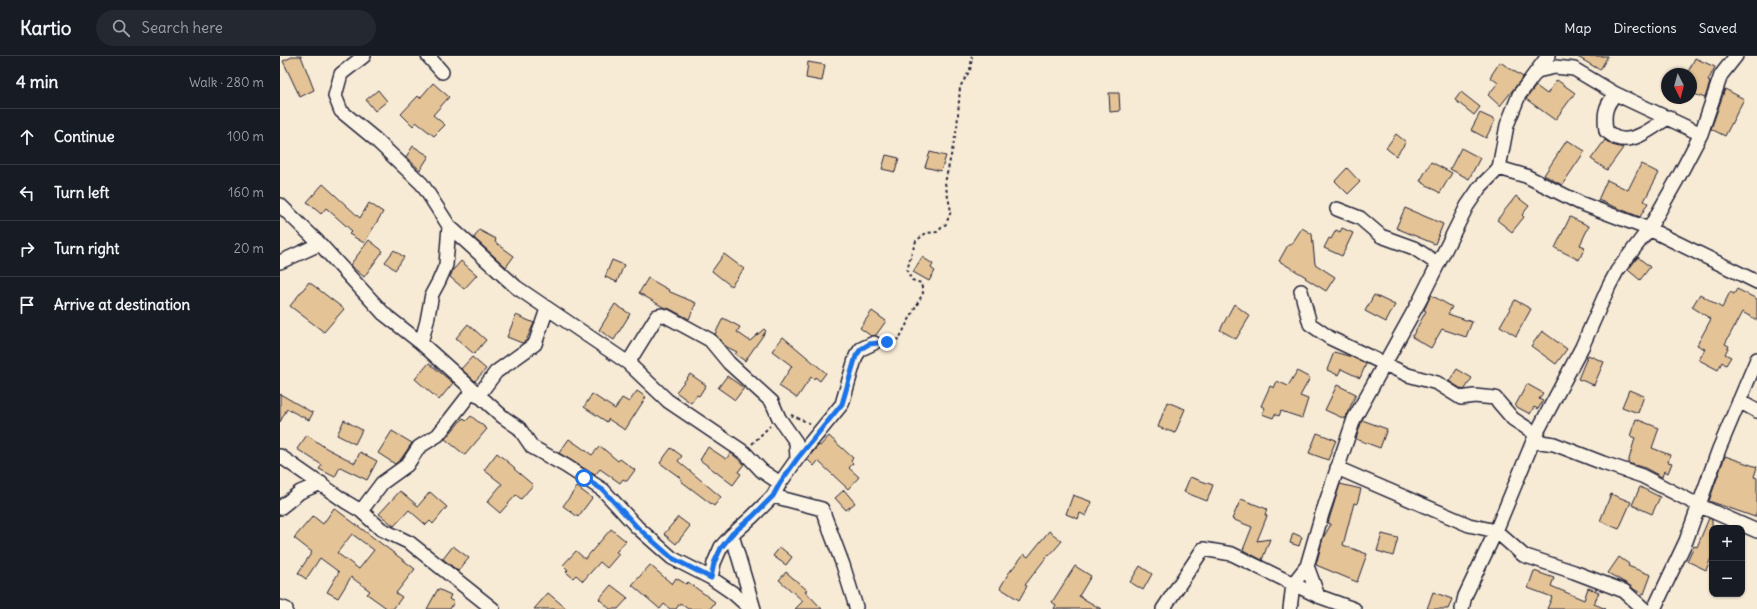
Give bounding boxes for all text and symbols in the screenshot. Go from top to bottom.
search box [96,10,376,46]
text: Kartio [20,16,72,40]
icon: search [110,17,132,39]
text: Search here [142,18,223,37]
text: Map [1564,19,1591,37]
text: Directions [1613,19,1677,37]
text: Saved [1699,19,1737,37]
north arrow [1661,68,1697,104]
text: 4 min [16,71,58,93]
text: Walk · 280 m [189,74,264,91]
icon: ahead [16,126,38,148]
text: Continue [54,127,115,146]
text: 100 m [227,128,264,145]
icon: left [16,182,38,204]
text: Turn left [54,183,109,202]
text: 160 m [228,184,264,201]
icon: right [16,238,38,260]
text: Turn right [54,239,119,258]
text: 20 m [234,240,264,257]
icon: arrive [16,294,38,316]
text: Arrive at destination [54,295,190,314]
route end [878,333,896,351]
route start [575,469,593,487]
map controls [1709,525,1745,597]
button: + [1709,525,1745,561]
button: − [1709,561,1745,597]

